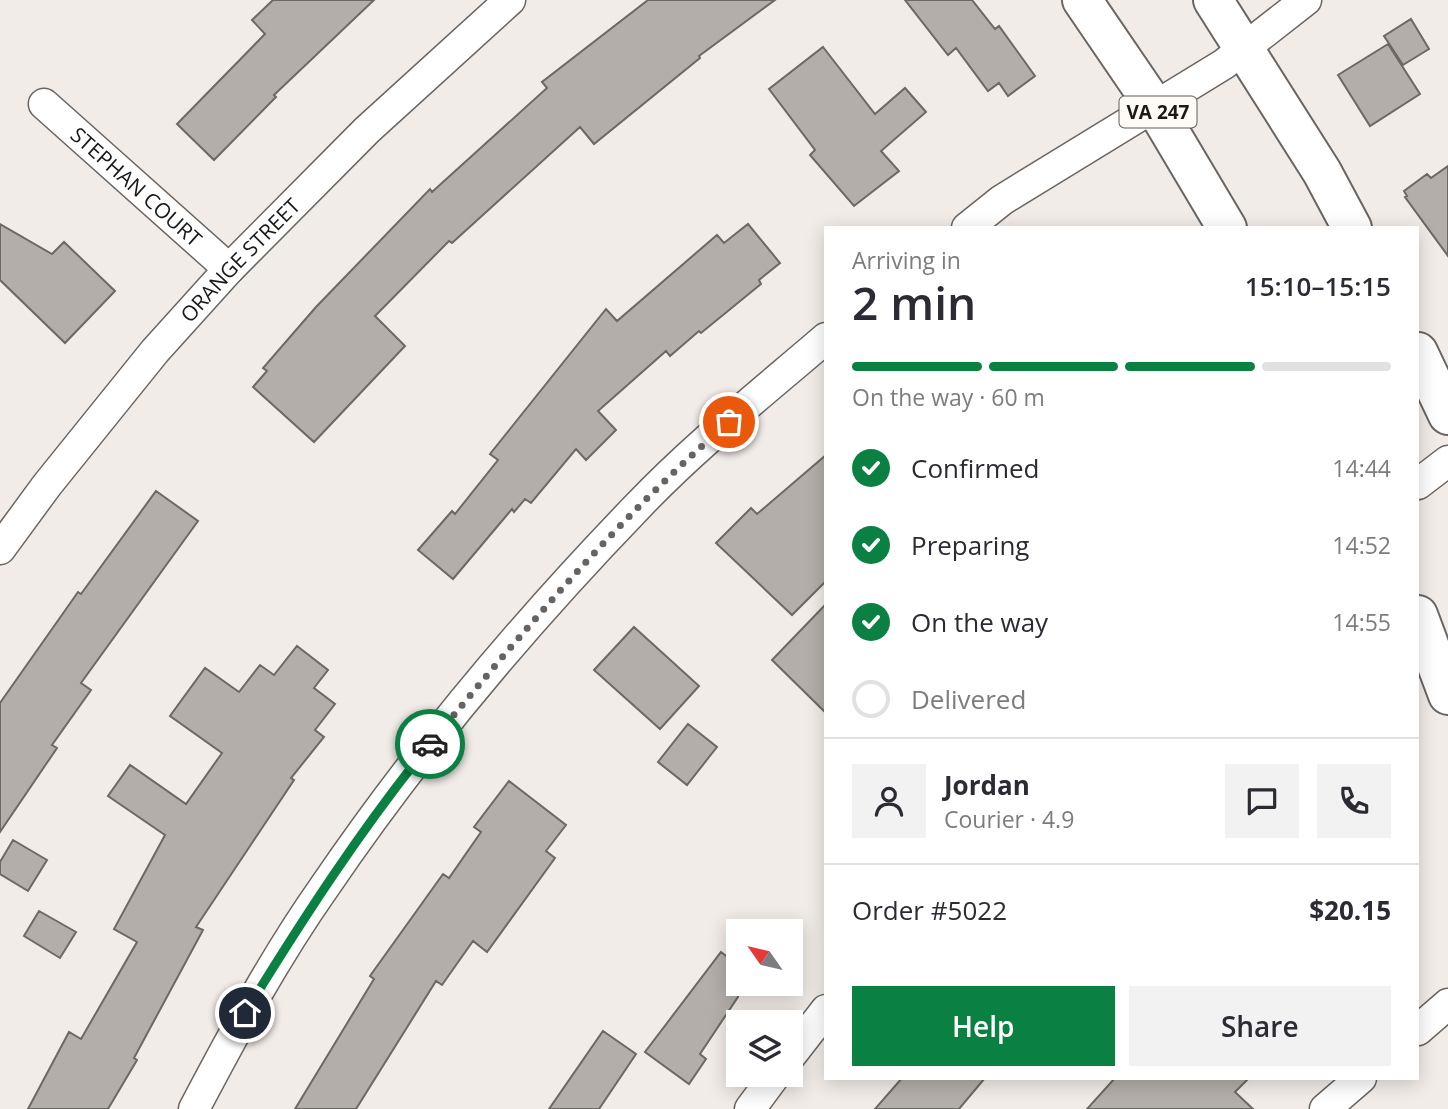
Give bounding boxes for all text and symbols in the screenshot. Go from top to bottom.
road number: VA 247 [1120,96,1196,128]
street label: STEPHAN COURT [65,121,208,253]
street label: ORANGE STREET [174,191,306,328]
text: Arriving in [852,244,961,276]
text: 15:10–15:15 [1245,268,1391,304]
text: 2 min [852,271,976,333]
text: On the way · 60 m [852,381,1045,413]
pin [699,392,759,452]
icon: bag [710,403,748,441]
icon: check [852,449,890,487]
text: Confirmed [911,450,1039,486]
text: 14:44 [1332,452,1391,484]
icon: check [852,526,890,564]
text: Preparing [911,527,1029,563]
text: 14:52 [1332,529,1391,561]
icon: check [852,603,890,641]
text: On the way [911,604,1048,640]
text: 14:55 [1332,606,1391,638]
text: Delivered [911,681,1026,717]
courier [395,709,465,779]
icon: car [411,725,449,763]
button: person [852,764,926,838]
button: chat [1225,764,1299,838]
button: phone [1317,764,1391,838]
text: Jordan [944,767,1030,803]
text: Courier · 4.9 [944,803,1074,835]
text: Order #5022 [852,892,1007,928]
text: $20.15 [1309,892,1391,928]
north arrow [726,919,803,996]
map controls [726,919,803,1087]
pin [215,983,275,1043]
button: Help [852,986,1115,1066]
button: Share [1129,986,1391,1066]
icon: home [226,994,264,1032]
button: layers [726,1010,803,1087]

